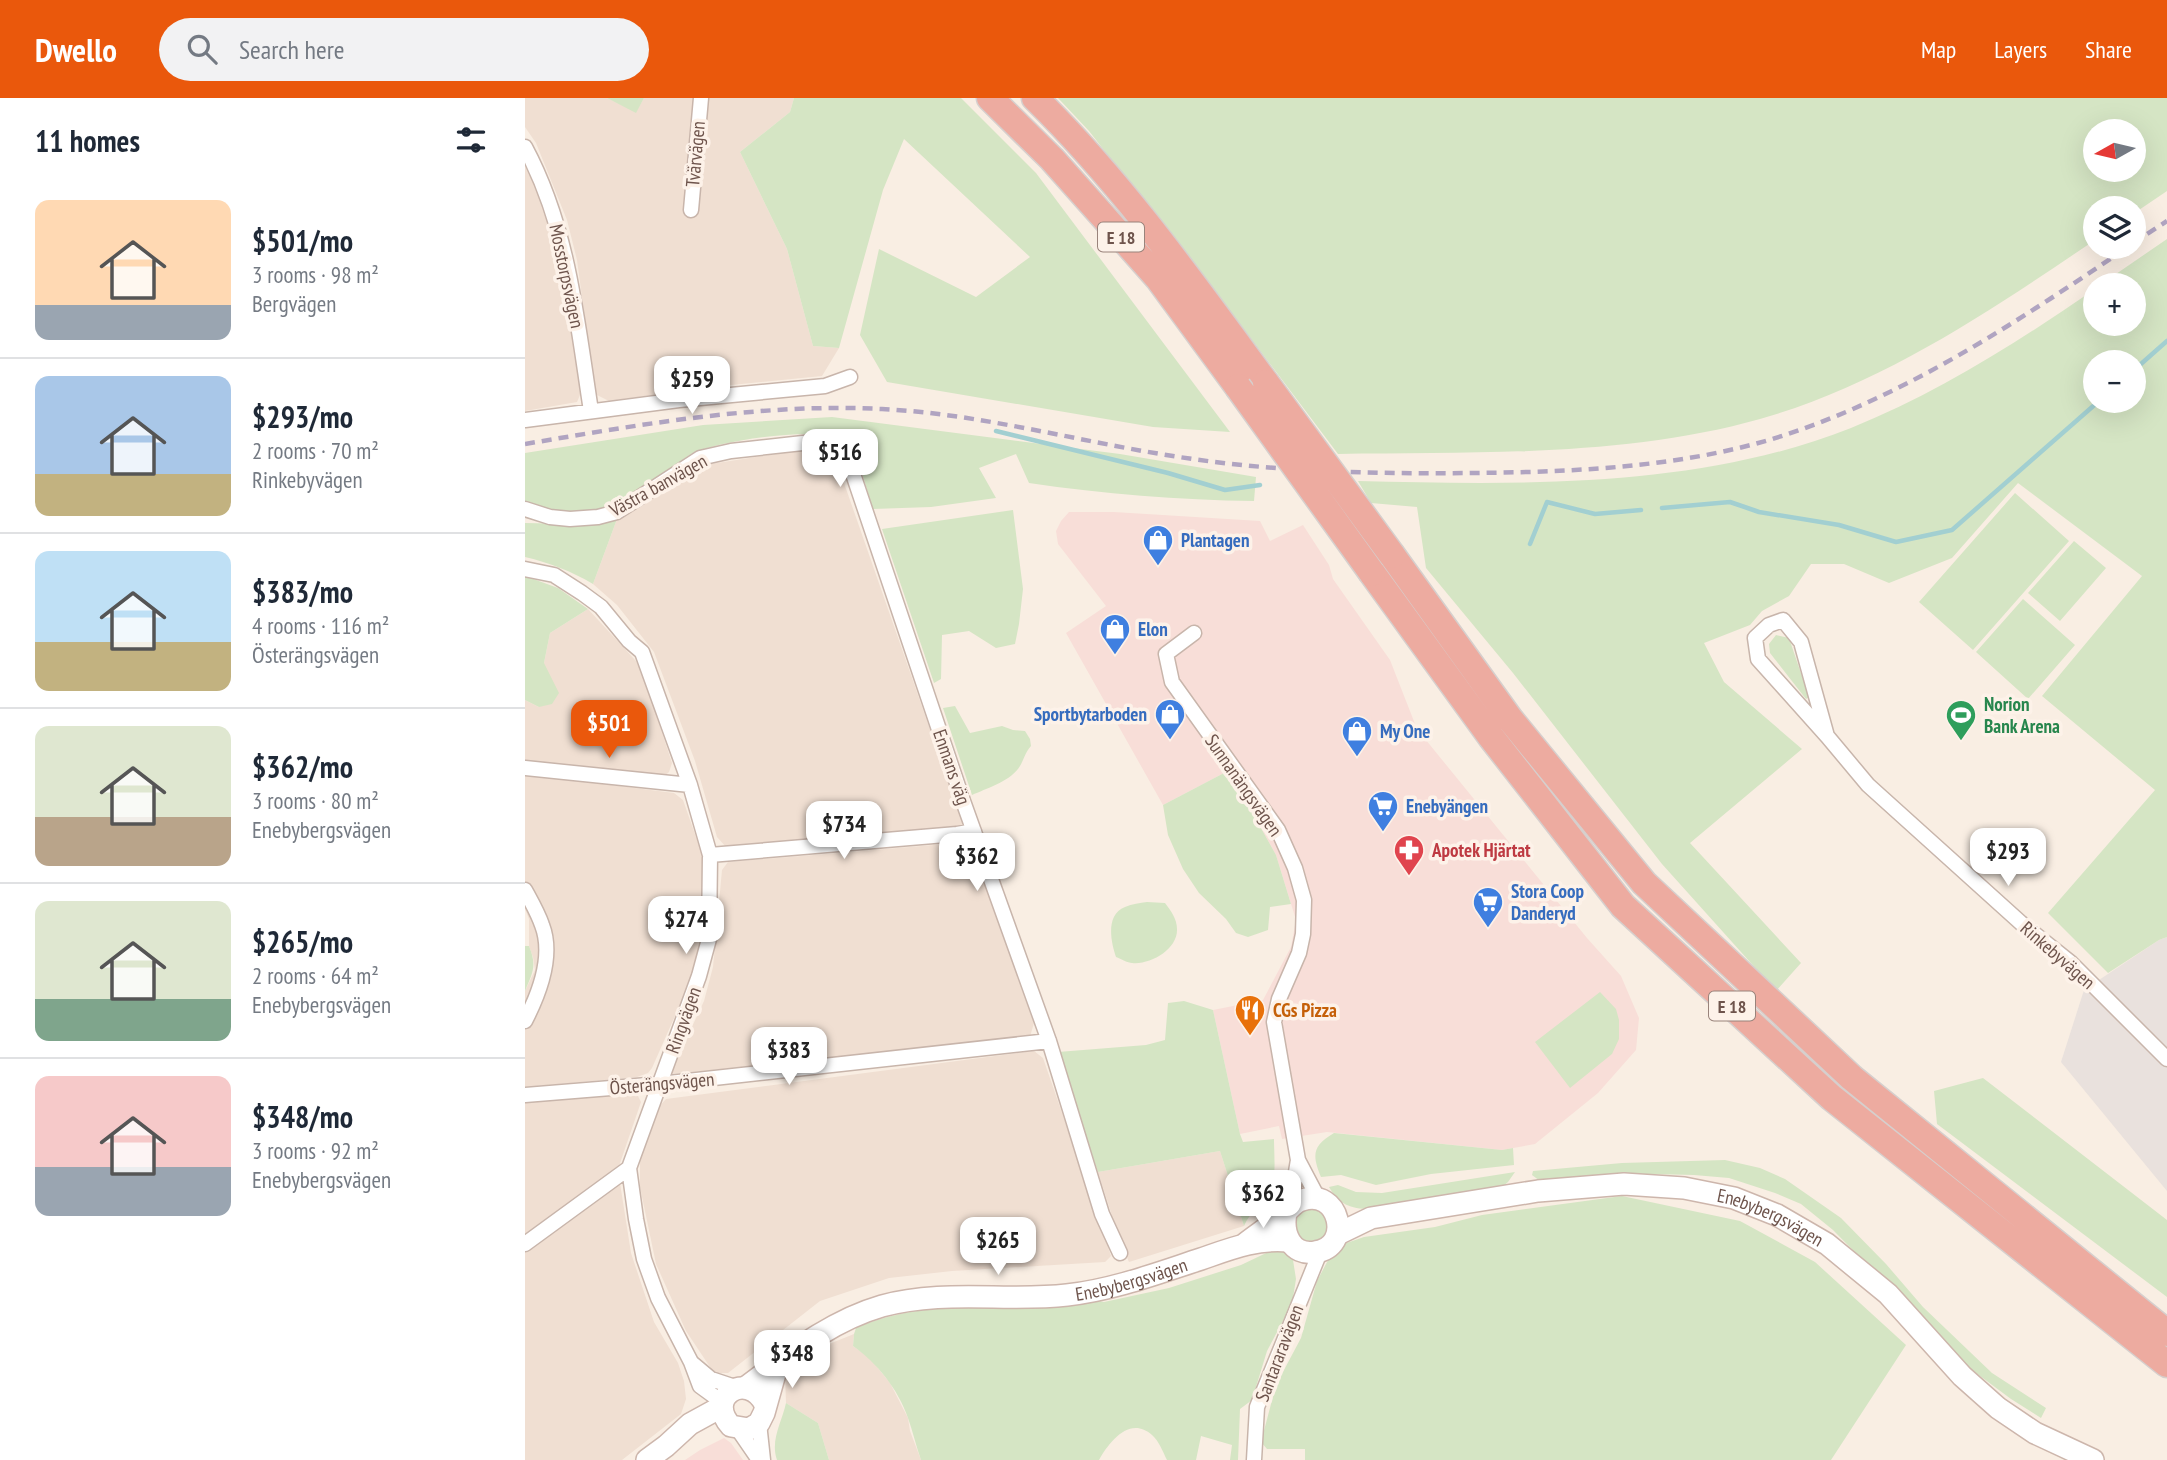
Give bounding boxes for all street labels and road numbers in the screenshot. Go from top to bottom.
street label: Tvärvägen [680,120,710,188]
street label: Mosstorpsvägen [544,222,590,330]
road number: E 18 [1098,222,1144,252]
street label: Västra banvägen [604,448,711,522]
street label: Enmans väg [928,726,976,808]
street label: Sunnanängsvägen [1200,729,1288,841]
street label: Rinkebyvägen [2016,916,2100,994]
street label: Ringvägen [660,983,706,1057]
road number: E 18 [1709,992,1755,1021]
street label: Österängsvägen [609,1066,715,1100]
street label: Enebybergsvägen [1715,1183,1828,1251]
street label: Enebybergsvägen [1074,1252,1190,1306]
street label: Santararavägen [1250,1301,1308,1405]

